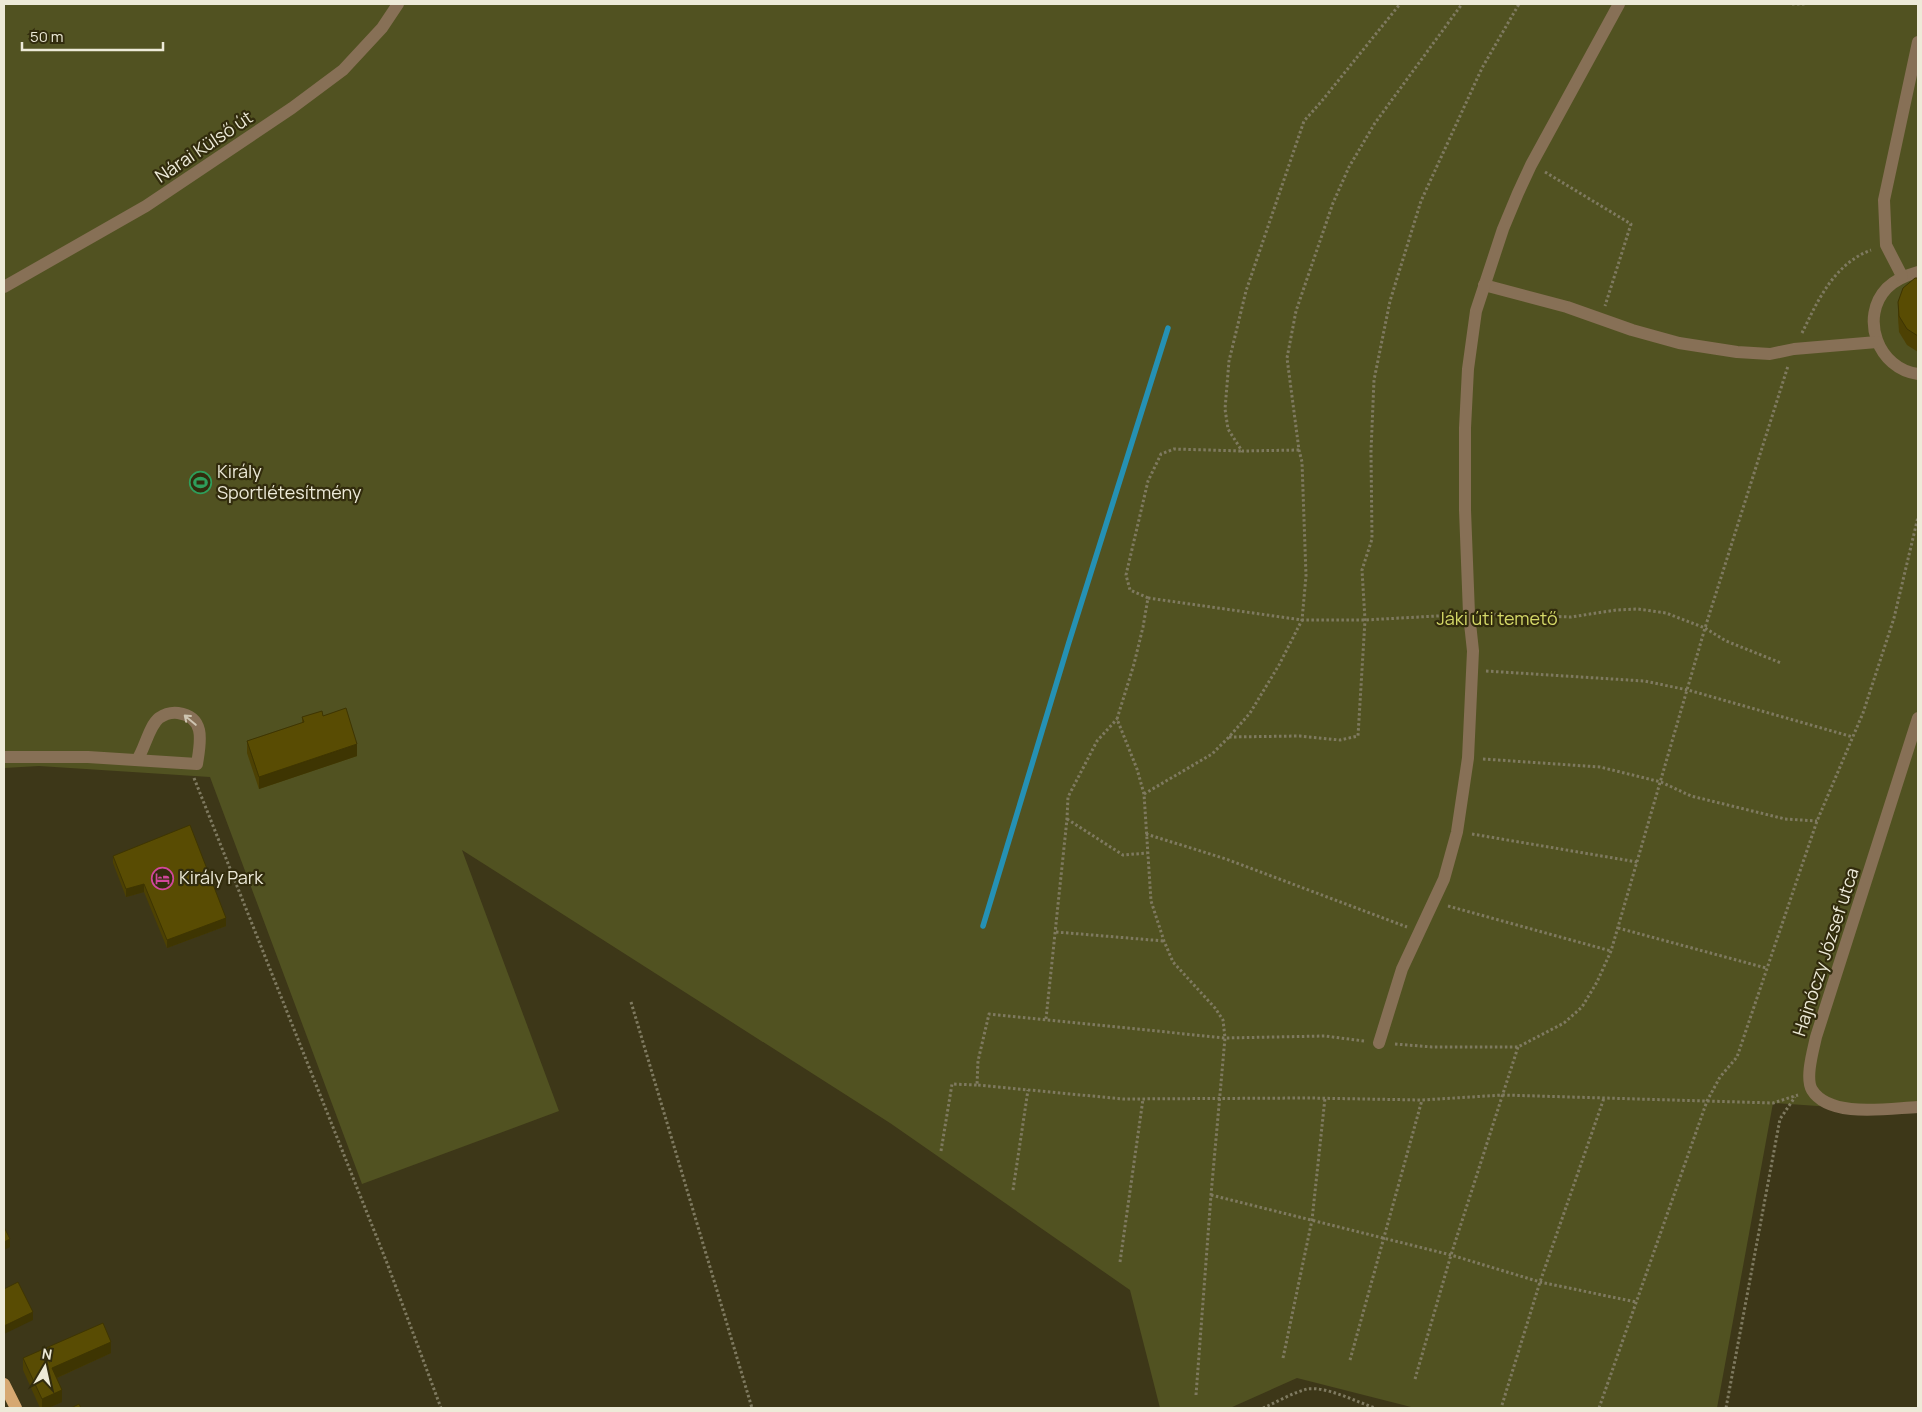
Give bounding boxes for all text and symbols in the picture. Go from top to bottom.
scale bar [22,20,164,52]
text: 50 m [30,26,64,47]
street label: Nárai Külső út [150,105,257,188]
place label: Király Sportlétesítmény [217,459,362,504]
sports icon: Király Sportlétesítmény [189,470,213,494]
park label: Jáki úti temető [1436,606,1558,630]
one-way arrow [184,714,197,725]
street label: Hajnóczy József utca [1786,864,1864,1039]
place label: Király Park [179,865,264,889]
hotel icon: Király Park [151,866,175,890]
north arrow [20,1342,70,1392]
text: N [41,1343,54,1364]

